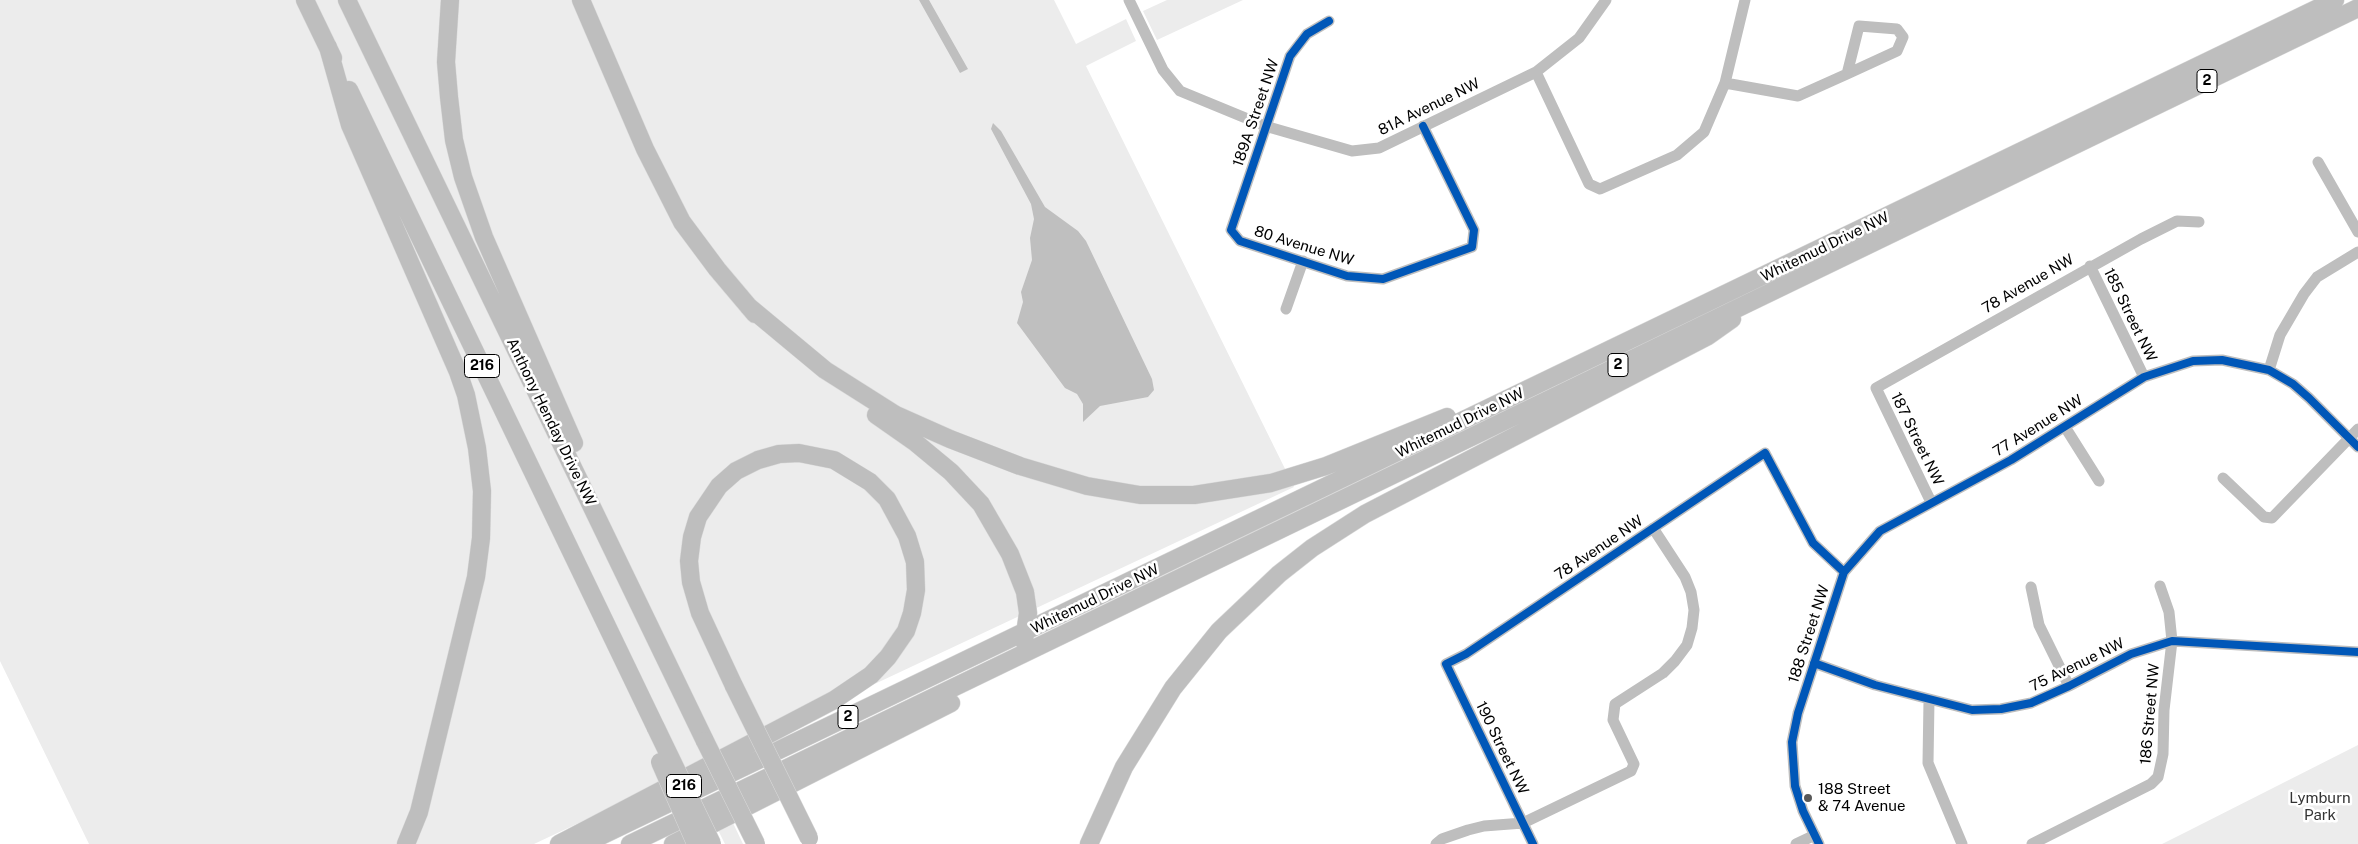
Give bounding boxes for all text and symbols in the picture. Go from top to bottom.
street label: 189A Street NW [1229,57,1283,169]
road number: 2 [2197,70,2217,92]
street label: 81A Avenue NW [1375,75,1483,139]
street label: Whitemud Drive NW [1758,208,1892,286]
street label: 80 Avenue NW [1252,222,1356,270]
street label: 78 Avenue NW [1979,250,2077,318]
street label: 185 Street NW [2100,265,2160,365]
street label: Anthony Henday Drive NW [502,335,600,509]
road number: 216 [464,354,500,378]
road number: 2 [1608,354,1628,376]
street label: Whitemud Drive NW [1393,384,1527,462]
street label: 187 Street NW [1887,390,1947,488]
street label: 77 Avenue NW [1990,391,2086,461]
street label: 78 Avenue NW [1551,512,1647,584]
street label: Whitemud Drive NW [1028,560,1162,638]
street label: 188 Street NW [1785,583,1833,685]
street label: 75 Avenue NW [2027,634,2127,696]
street label: 186 Street NW [2137,663,2163,765]
street label: 190 Street NW [1472,699,1532,797]
road number: 2 [838,706,858,729]
road number: 216 [666,774,702,798]
place label: 188 Street & 74 Avenue [1818,780,1905,815]
park label: Lymburn Park [2289,789,2351,824]
marker: 188 Street & 74 Avenue [1802,792,1814,804]

